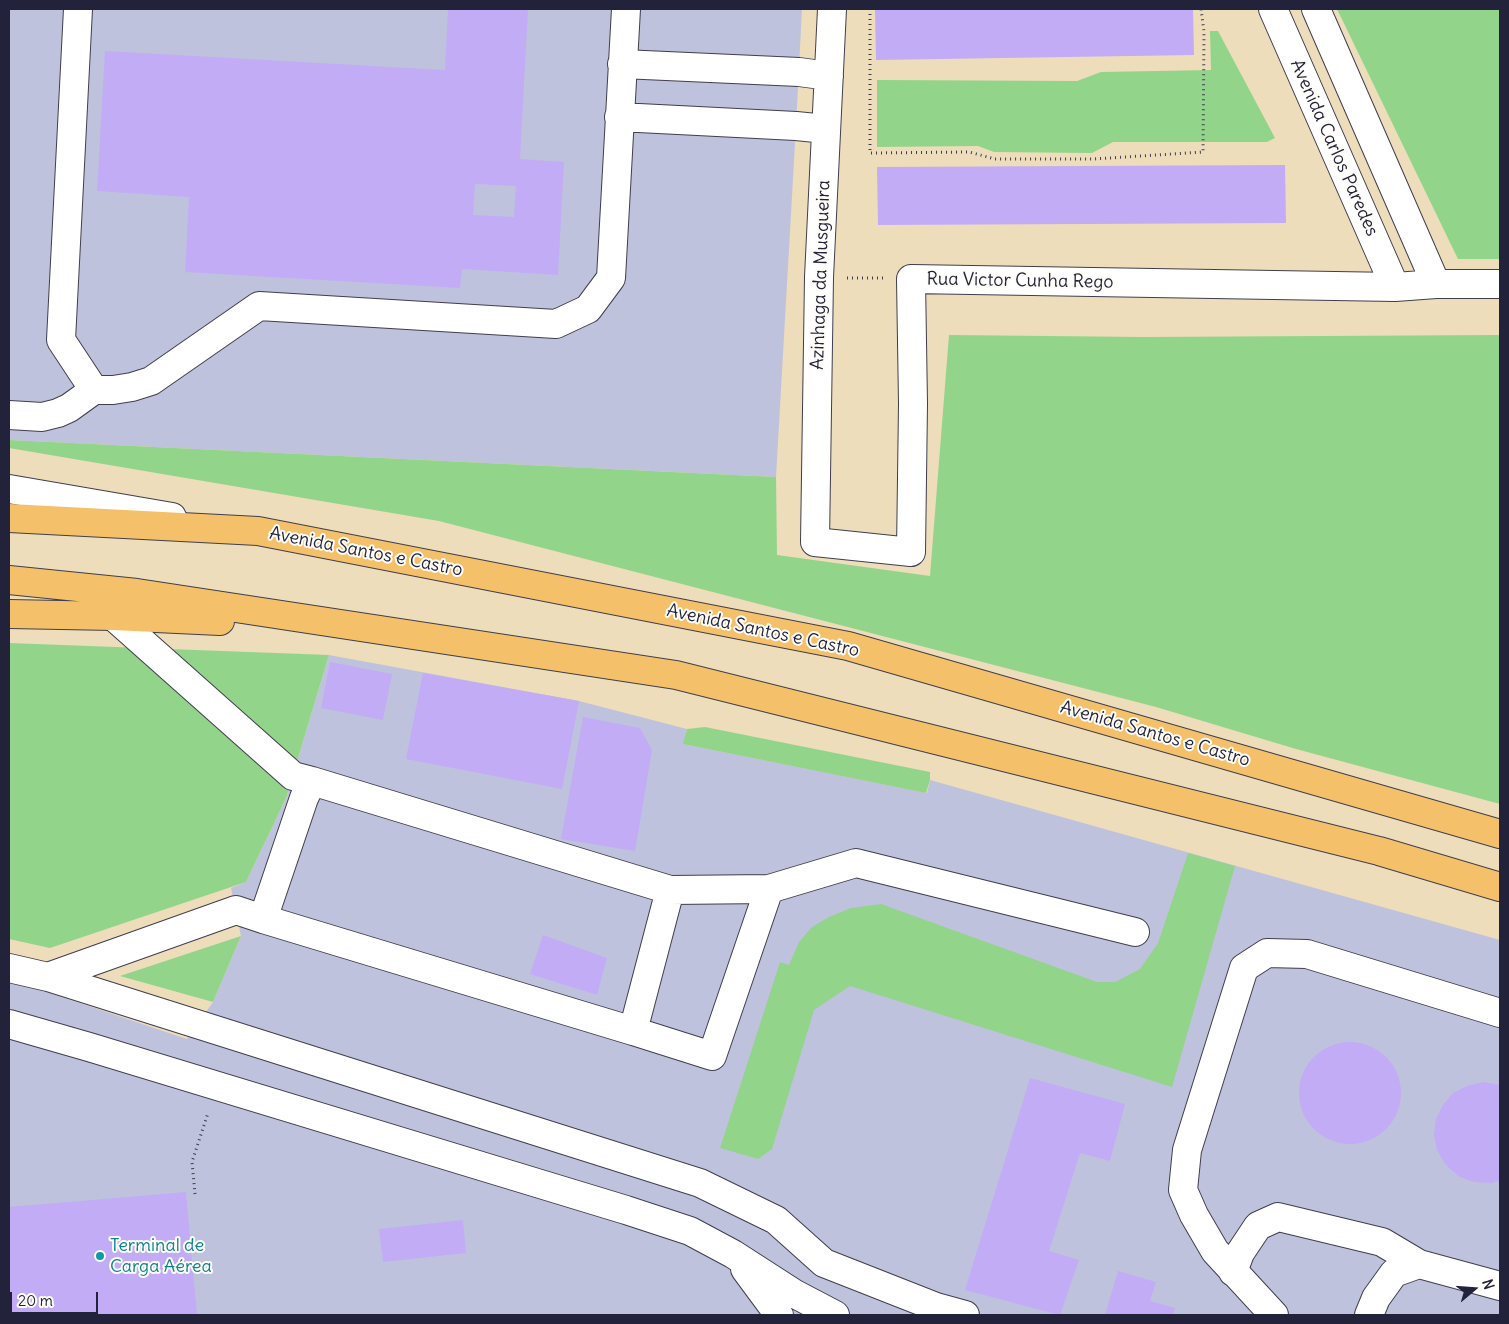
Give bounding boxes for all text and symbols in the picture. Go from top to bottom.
street label: Avenida Carlos Paredes [1285,56,1383,240]
street label: Azinhaga da Musgueira [807,180,835,370]
street label: Rua Victor Cunha Rego [926,269,1114,293]
street label: Avenida Santos e Castro [268,523,464,581]
street label: Avenida Santos e Castro [665,600,861,662]
street label: Avenida Santos e Castro [1058,697,1252,771]
place label: Terminal de Carga Aérea [110,1235,212,1278]
marker: Terminal de Carga Aérea [94,1250,106,1262]
north arrow [1449,1264,1499,1314]
text: N [1478,1277,1498,1292]
scale bar [12,1282,100,1314]
text: 20 m [18,1291,53,1310]

